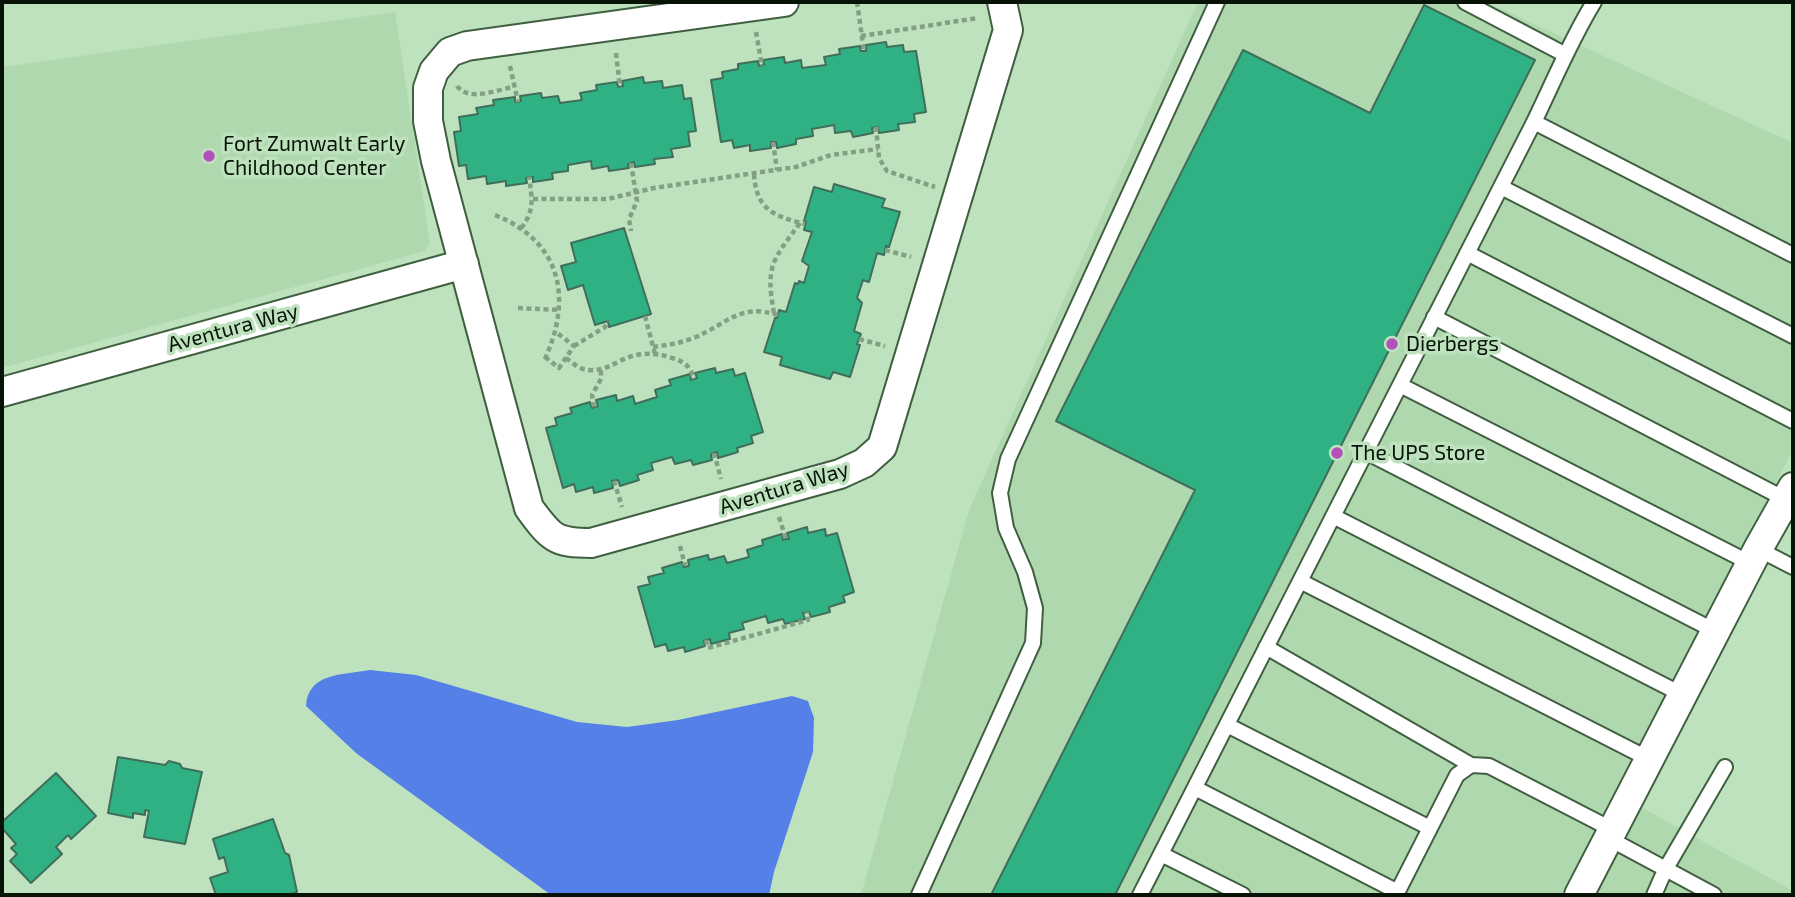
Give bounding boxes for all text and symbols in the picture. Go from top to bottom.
place label: Fort Zumwalt Early Childhood Center [223,131,405,181]
marker: Fort Zumwalt Early Childhood Center [201,148,217,164]
street label: Aventura Way [165,298,301,358]
place label: Dierbergs [1406,331,1499,357]
marker: Dierbergs [1384,336,1400,352]
place label: The UPS Store [1351,440,1485,466]
marker: The UPS Store [1329,445,1345,461]
street label: Aventura Way [716,456,852,520]

